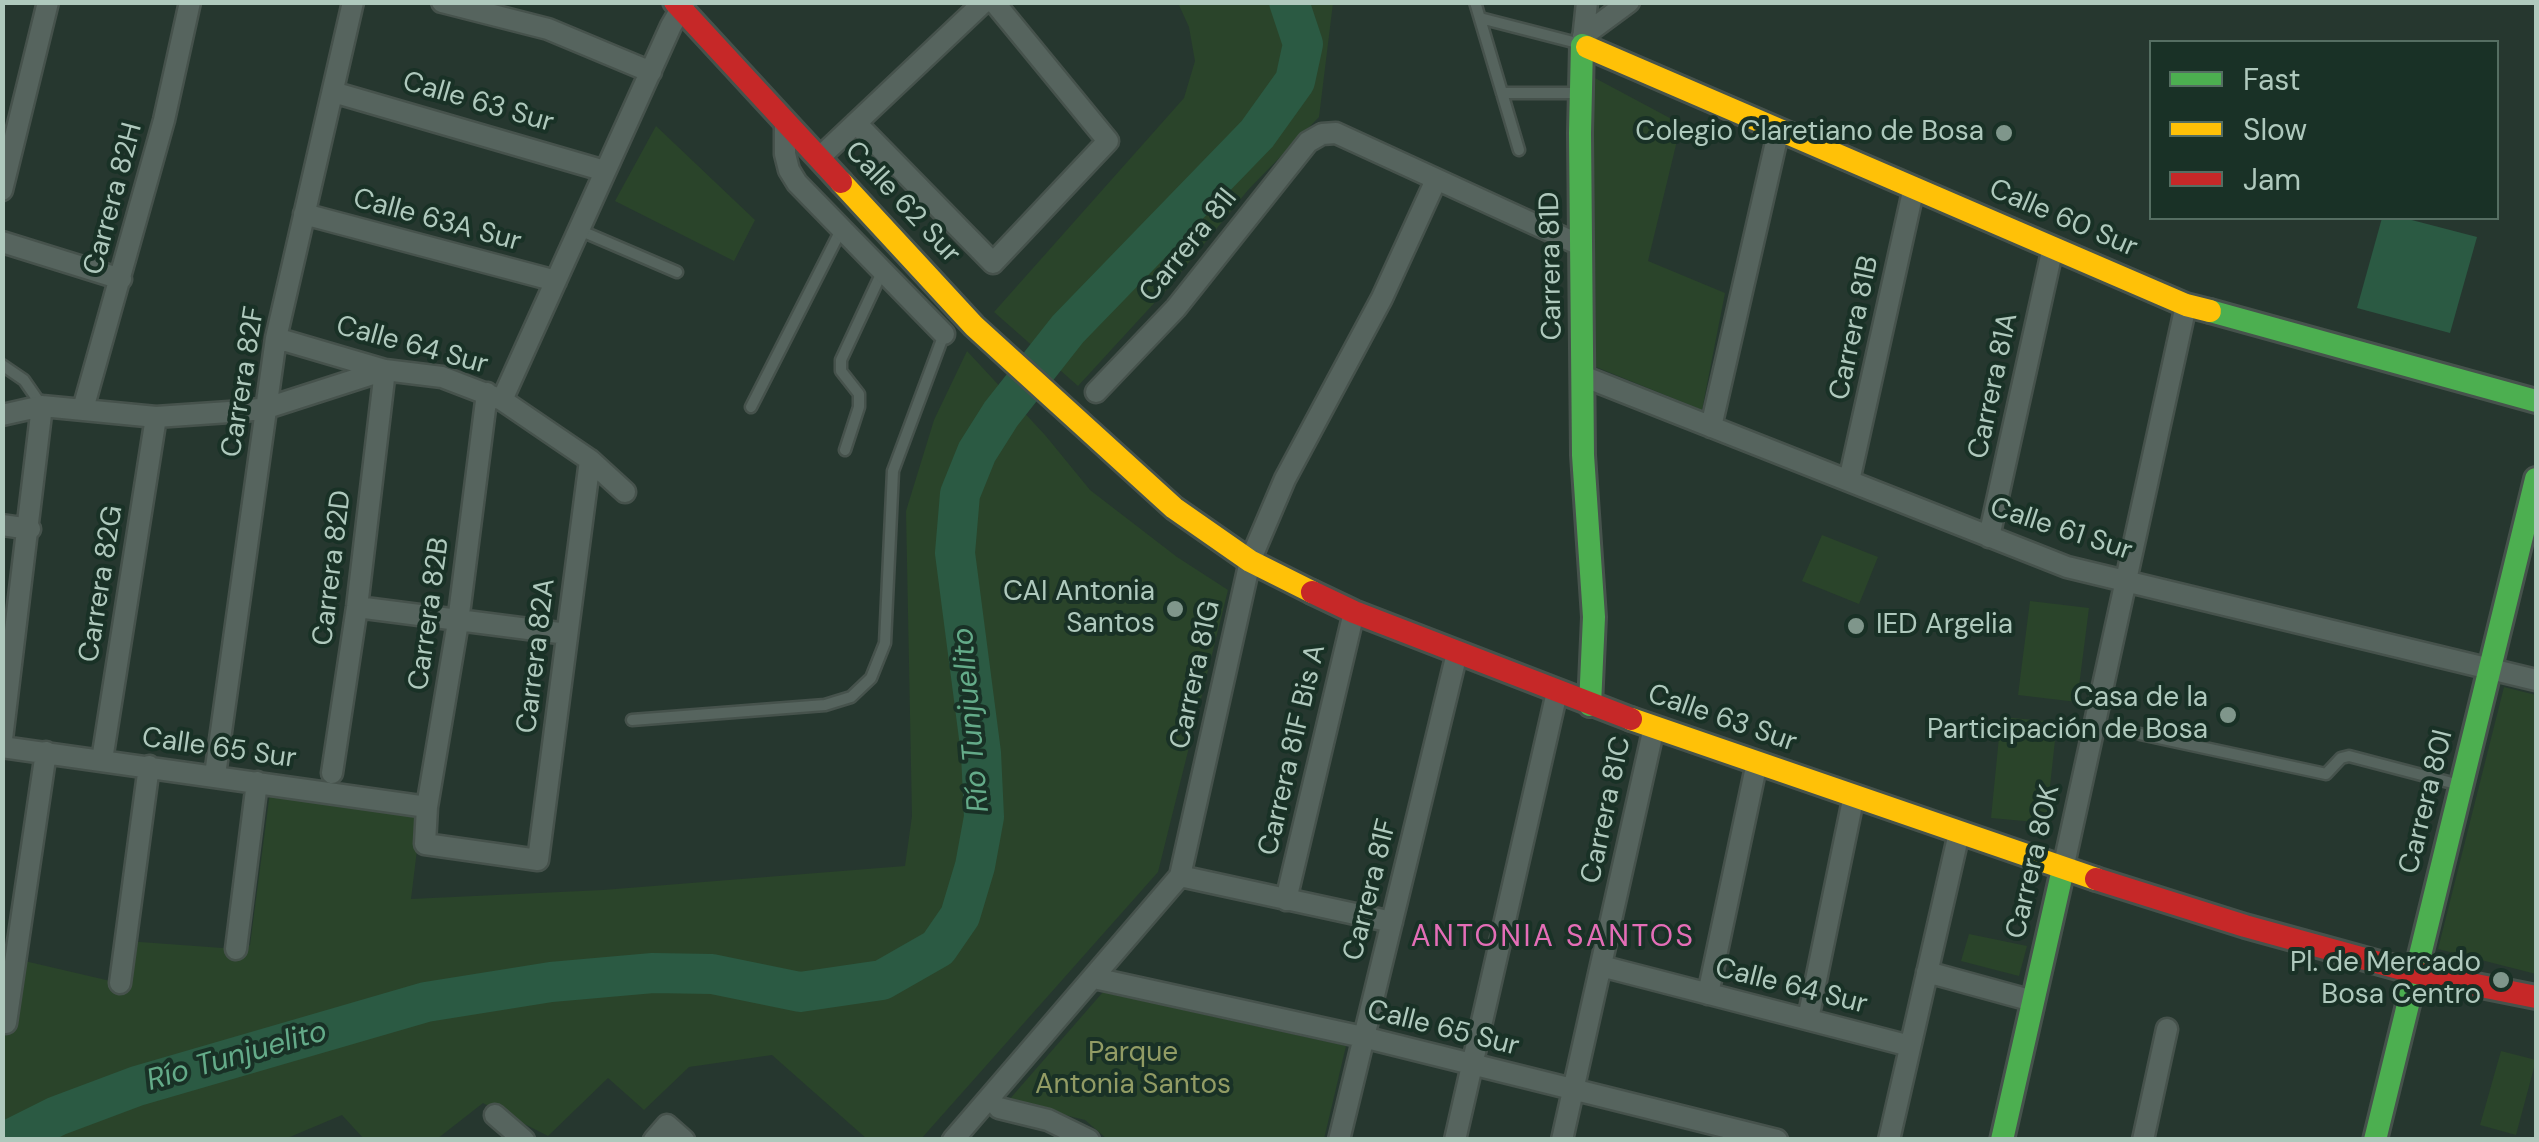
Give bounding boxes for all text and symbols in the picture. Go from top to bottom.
legend [2149,40,2499,220]
text: Fast [2243,60,2301,99]
street label: Calle 63 Sur [399,65,557,141]
text: Slow [2243,110,2307,149]
place label: Colegio Claretiano de Bosa [1635,116,1984,150]
street label: Carrera 82H [78,119,150,279]
marker: Colegio Claretiano de Bosa [1993,122,2015,144]
street label: Calle 62 Sur [837,135,967,271]
text: Jam [2243,160,2301,199]
street label: Calle 60 Sur [1984,173,2142,265]
street label: Calle 63A Sur [349,182,525,260]
street label: Carrera 81I [1133,183,1245,309]
street label: Carrera 81D [1534,191,1570,341]
street label: Carrera 81B [1823,253,1887,403]
street label: Carrera 82F [216,304,272,460]
street label: Calle 64 Sur [332,310,492,382]
street label: Carrera 81A [1962,310,2026,462]
street label: Carrera 82D [307,488,359,648]
street label: Calle 61 Sur [1986,491,2136,569]
street label: Carrera 82G [73,503,131,665]
street label: Carrera 82B [403,535,457,693]
place label: CAI Antonia Santos [1003,576,1155,642]
street label: Carrera 82A [511,577,563,735]
street label: Carrera 81G [1164,598,1228,752]
marker: CAI Antonia Santos [1164,598,1186,620]
place label: IED Argelia [1876,609,2013,643]
marker: IED Argelia [1845,615,1867,637]
water label: Río Tunjuelito [946,626,998,814]
street label: Carrera 81F Bis A [1252,641,1334,859]
street label: Calle 63 Sur [1643,678,1801,760]
place label: Casa de la Participación de Bosa [1927,682,2208,748]
marker: Casa de la Participación de Bosa [2217,704,2239,726]
street label: Calle 65 Sur [140,722,298,776]
street label: Carrera 80I [2393,727,2461,877]
street label: Carrera 81C [1575,733,1639,887]
street label: Carrera 80K [2000,782,2068,942]
street label: Carrera 81F [1337,816,1405,964]
district label: ANTONIA SANTOS [1411,920,1695,956]
place label: Pl. de Mercado Bosa Centro [2290,947,2481,1013]
street label: Calle 64 Sur [1711,952,1871,1022]
marker: Pl. de Mercado Bosa Centro [2490,969,2512,991]
street label: Calle 65 Sur [1364,994,1522,1064]
water label: Río Tunjuelito [143,1014,331,1100]
park label: Parque Antonia Santos [1035,1037,1231,1103]

